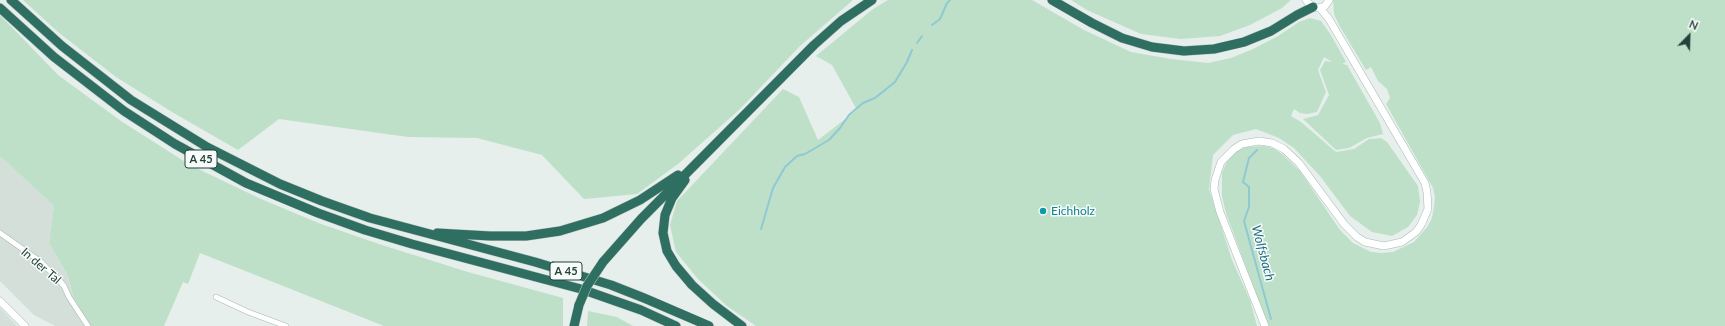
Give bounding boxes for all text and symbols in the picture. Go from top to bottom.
north arrow [1669,16,1709,56]
text: N [1687,17,1700,32]
road number: A 45 [185,150,217,168]
place label: Eichholz [1051,204,1095,218]
marker: Eichholz [1038,206,1048,216]
water label: Wolfsbach [1248,223,1278,283]
street label: In der Tal [18,245,64,287]
road number: A 45 [550,262,582,280]

